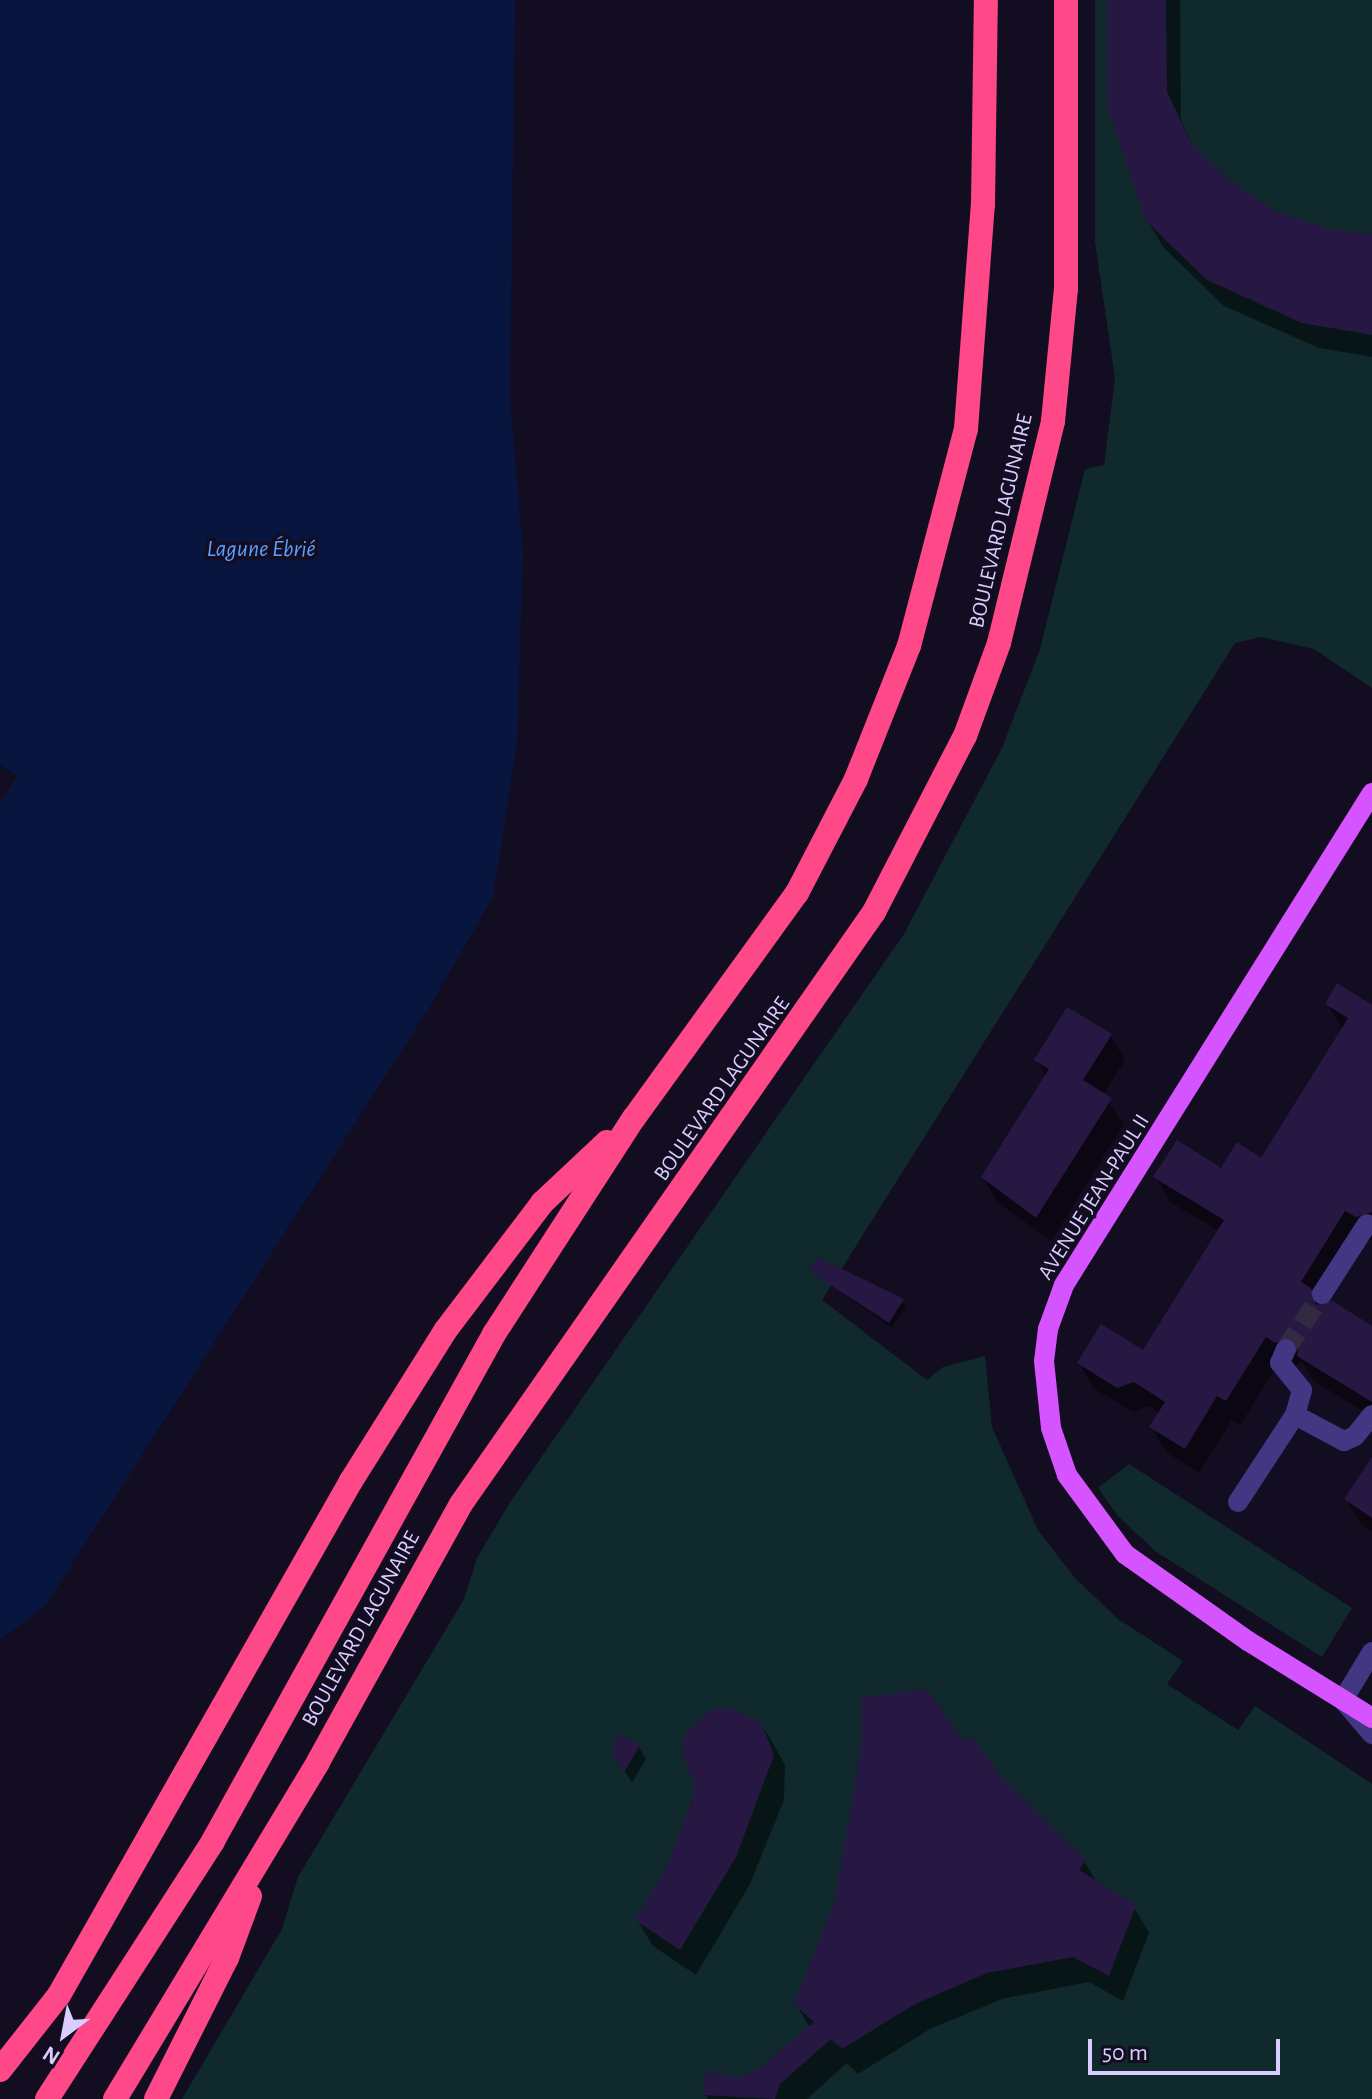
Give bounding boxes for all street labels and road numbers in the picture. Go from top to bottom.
street label: BOULEVARD LAGUNAIRE [964,411,1038,631]
street label: BOULEVARD LAGUNAIRE [648,992,796,1186]
street label: AVENUE JEAN-PAUL II [1032,1109,1156,1285]
street label: BOULEVARD LAGUNAIRE [296,1527,426,1731]

